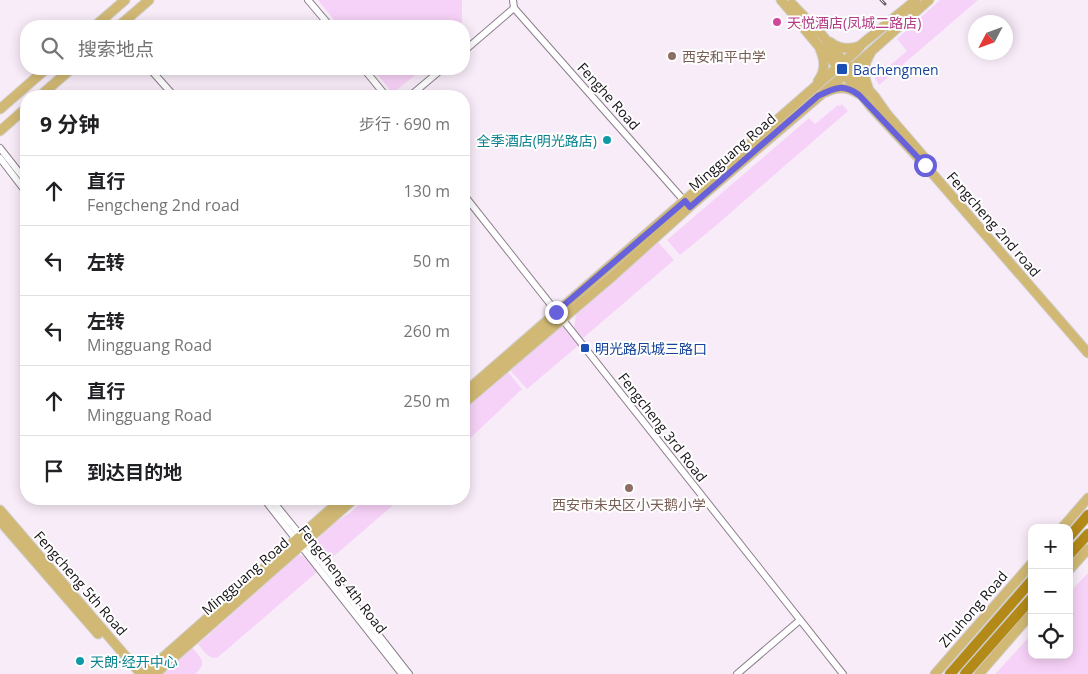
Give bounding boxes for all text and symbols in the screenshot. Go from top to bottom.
place label: 天悦酒店(凤城二路店) [787,13,921,32]
north arrow [968,15,1013,60]
marker: 天悦酒店(凤城二路店) [771,16,783,28]
search box [20,20,470,75]
icon: search [38,34,66,62]
text: 搜索地点 [78,36,154,62]
place label: 西安和平中学 [682,47,766,66]
marker: 西安和平中学 [666,50,678,62]
street label: Fenghe Road [574,58,644,134]
place label: Bachengmen [853,60,939,79]
marker: Bachengmen [835,62,849,76]
street label: Mingguang Road [684,109,780,195]
text: 9 分钟 [40,110,99,138]
text: 步行 · 690 m [359,113,450,135]
place label: 全季酒店(明光路店) [477,131,597,150]
marker: 全季酒店(明光路店) [601,134,613,146]
route start [914,154,937,177]
street label: Fengcheng 2nd road [943,167,1045,281]
text: 直行 [87,168,125,194]
icon: ahead [40,177,68,205]
text: 130 m [404,180,450,202]
text: Fengcheng 2nd road [87,194,240,216]
icon: left [40,247,68,275]
text: 左转 [87,249,125,275]
text: 50 m [413,250,450,272]
route end [545,301,568,324]
text: 左转 [87,308,125,334]
icon: left [40,317,68,345]
text: 260 m [404,320,450,342]
text: Mingguang Road [87,334,212,356]
place label: 明光路凤城三路口 [595,339,707,358]
marker: 明光路凤城三路口 [579,342,591,354]
street label: Fengcheng 3rd Road [614,369,712,485]
text: 直行 [87,378,125,404]
icon: ahead [40,387,68,415]
text: 250 m [404,390,450,412]
text: Mingguang Road [87,404,212,426]
icon: arrive [40,457,68,485]
text: 到达目的地 [87,459,182,485]
marker: 西安市未央区小天鹅小学 [623,482,635,494]
place label: 西安市未央区小天鹅小学 [552,495,706,514]
street label: Fengcheng 4th Road [295,521,391,637]
map controls [1028,524,1073,659]
button: + [1028,524,1073,569]
street label: Fengcheng 5th Road [30,527,132,639]
street label: Mingguang Road [197,533,293,619]
street label: Zhuhong Road [935,567,1011,651]
button: − [1028,569,1073,614]
button: locate [1028,614,1073,659]
place label: 天朗·经开中心 [90,652,178,671]
marker: 天朗·经开中心 [74,655,86,667]

